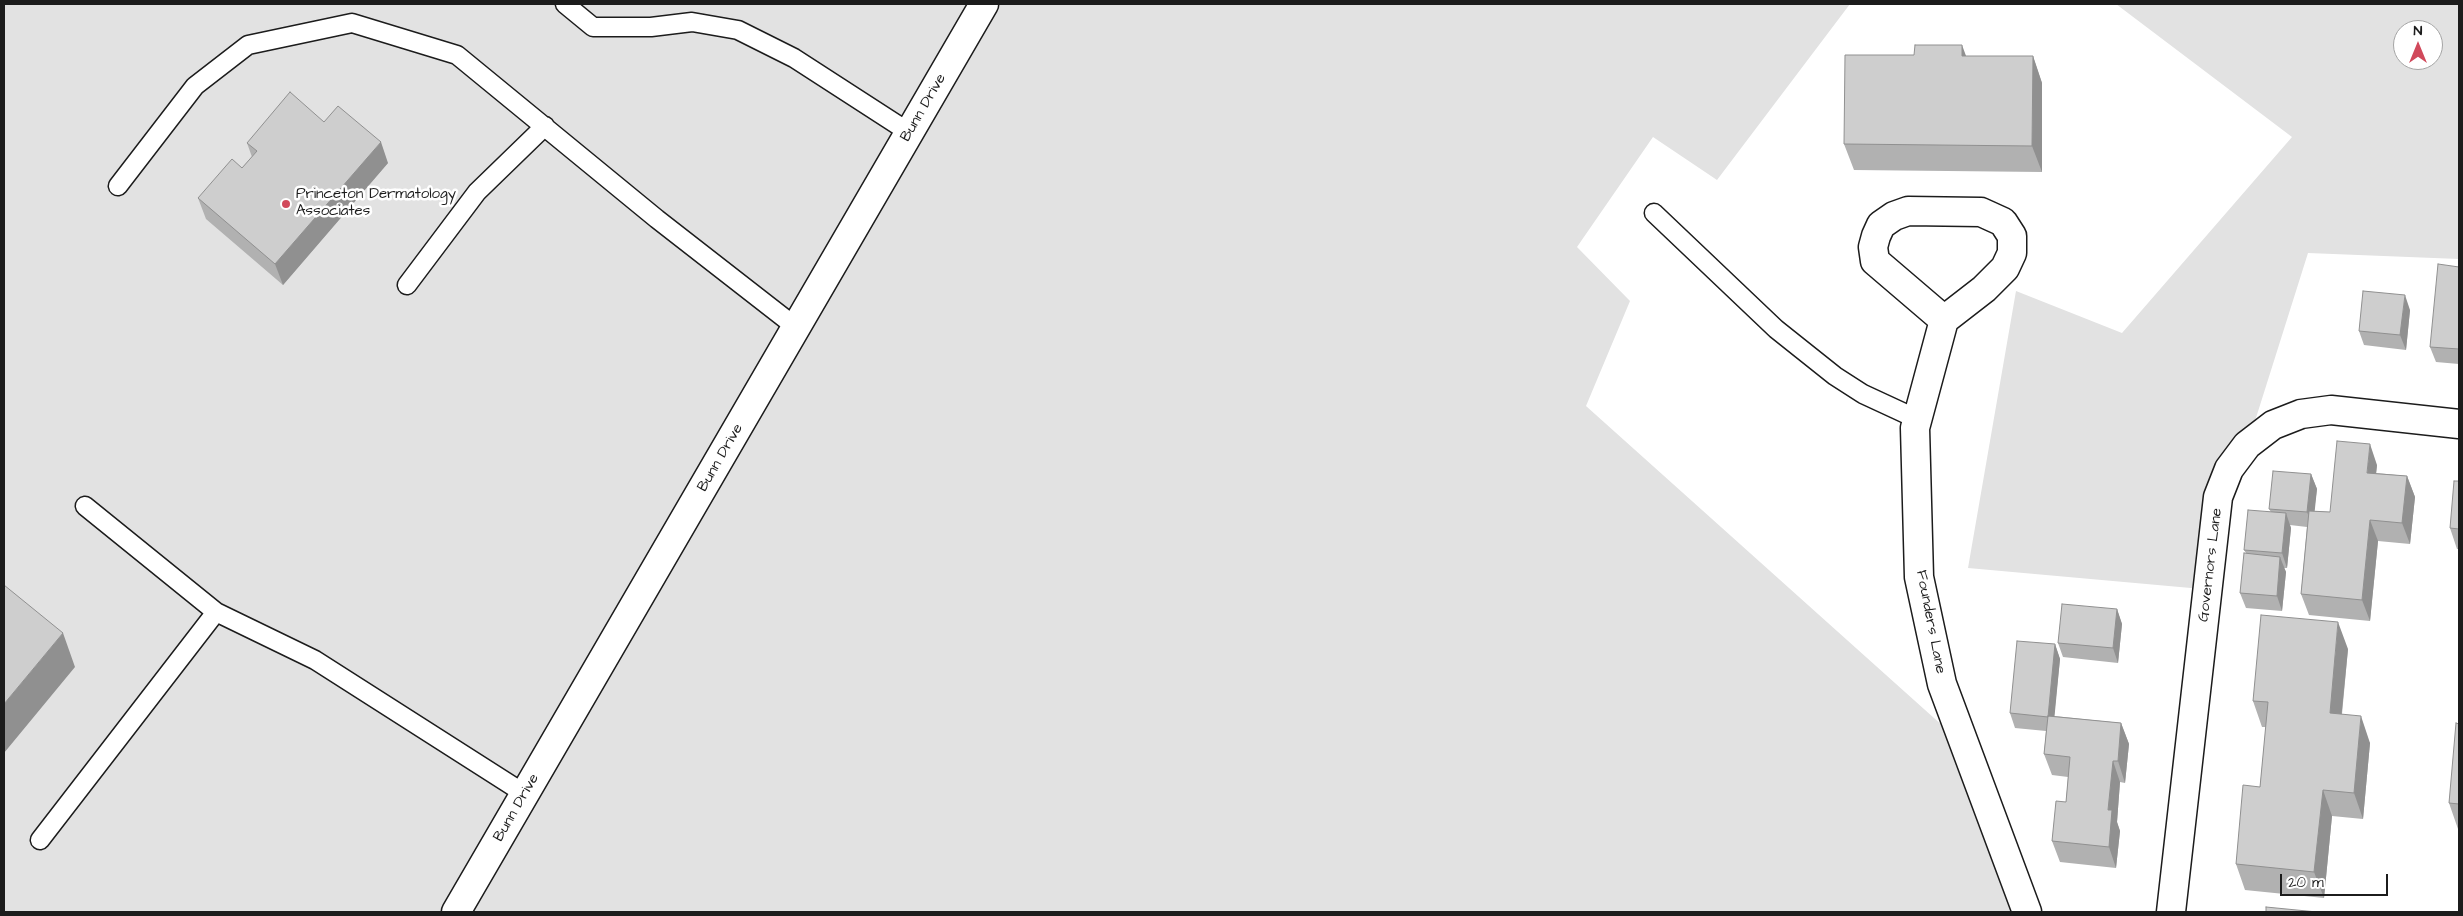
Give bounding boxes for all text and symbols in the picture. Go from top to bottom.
north arrow [2393,20,2443,70]
text: N [2414,21,2422,41]
street label: Bunn Drive [897,71,951,145]
place label: Princeton Dermatology Associates [296,186,456,221]
marker: Princeton Dermatology Associates [280,198,292,210]
street label: Bunn Drive [694,421,748,495]
street label: Governors Lane [2195,507,2227,623]
street label: Founders Lane [1911,569,1949,675]
street label: Bunn Drive [490,771,544,845]
scale bar [2283,864,2390,896]
text: 20 m [2288,872,2324,893]

